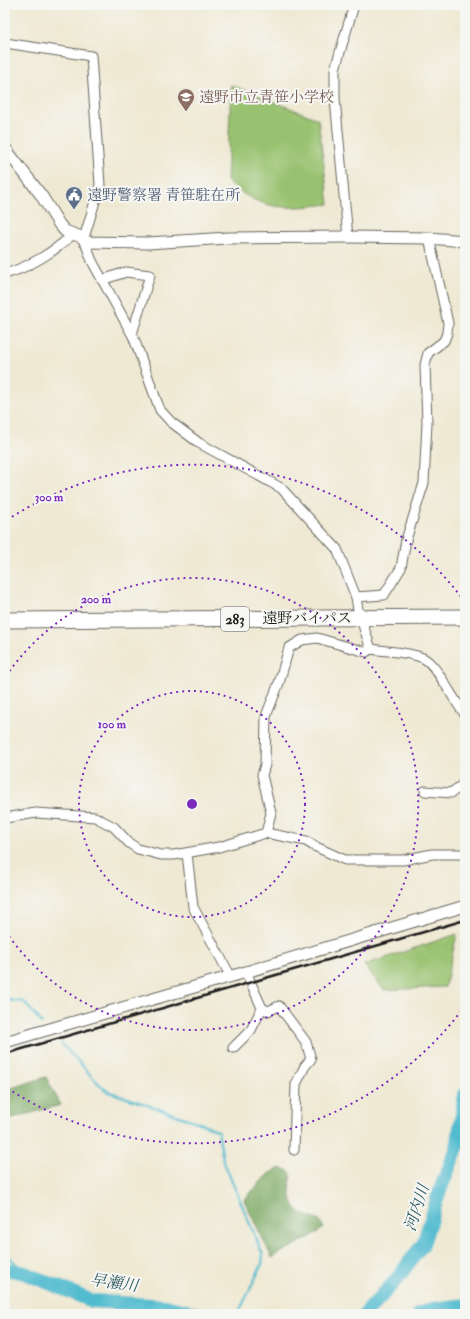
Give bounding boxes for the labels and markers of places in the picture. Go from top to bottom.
school or university icon: 遠野市立青笹小学校 [176,87,196,112]
place label: 遠野市立青笹小学校 [199,88,334,107]
public building icon: 遠野警察署 青笹駐在所 [64,185,84,210]
place label: 遠野警察署 青笹駐在所 [87,186,240,205]
centre of rings [185,797,199,811]

